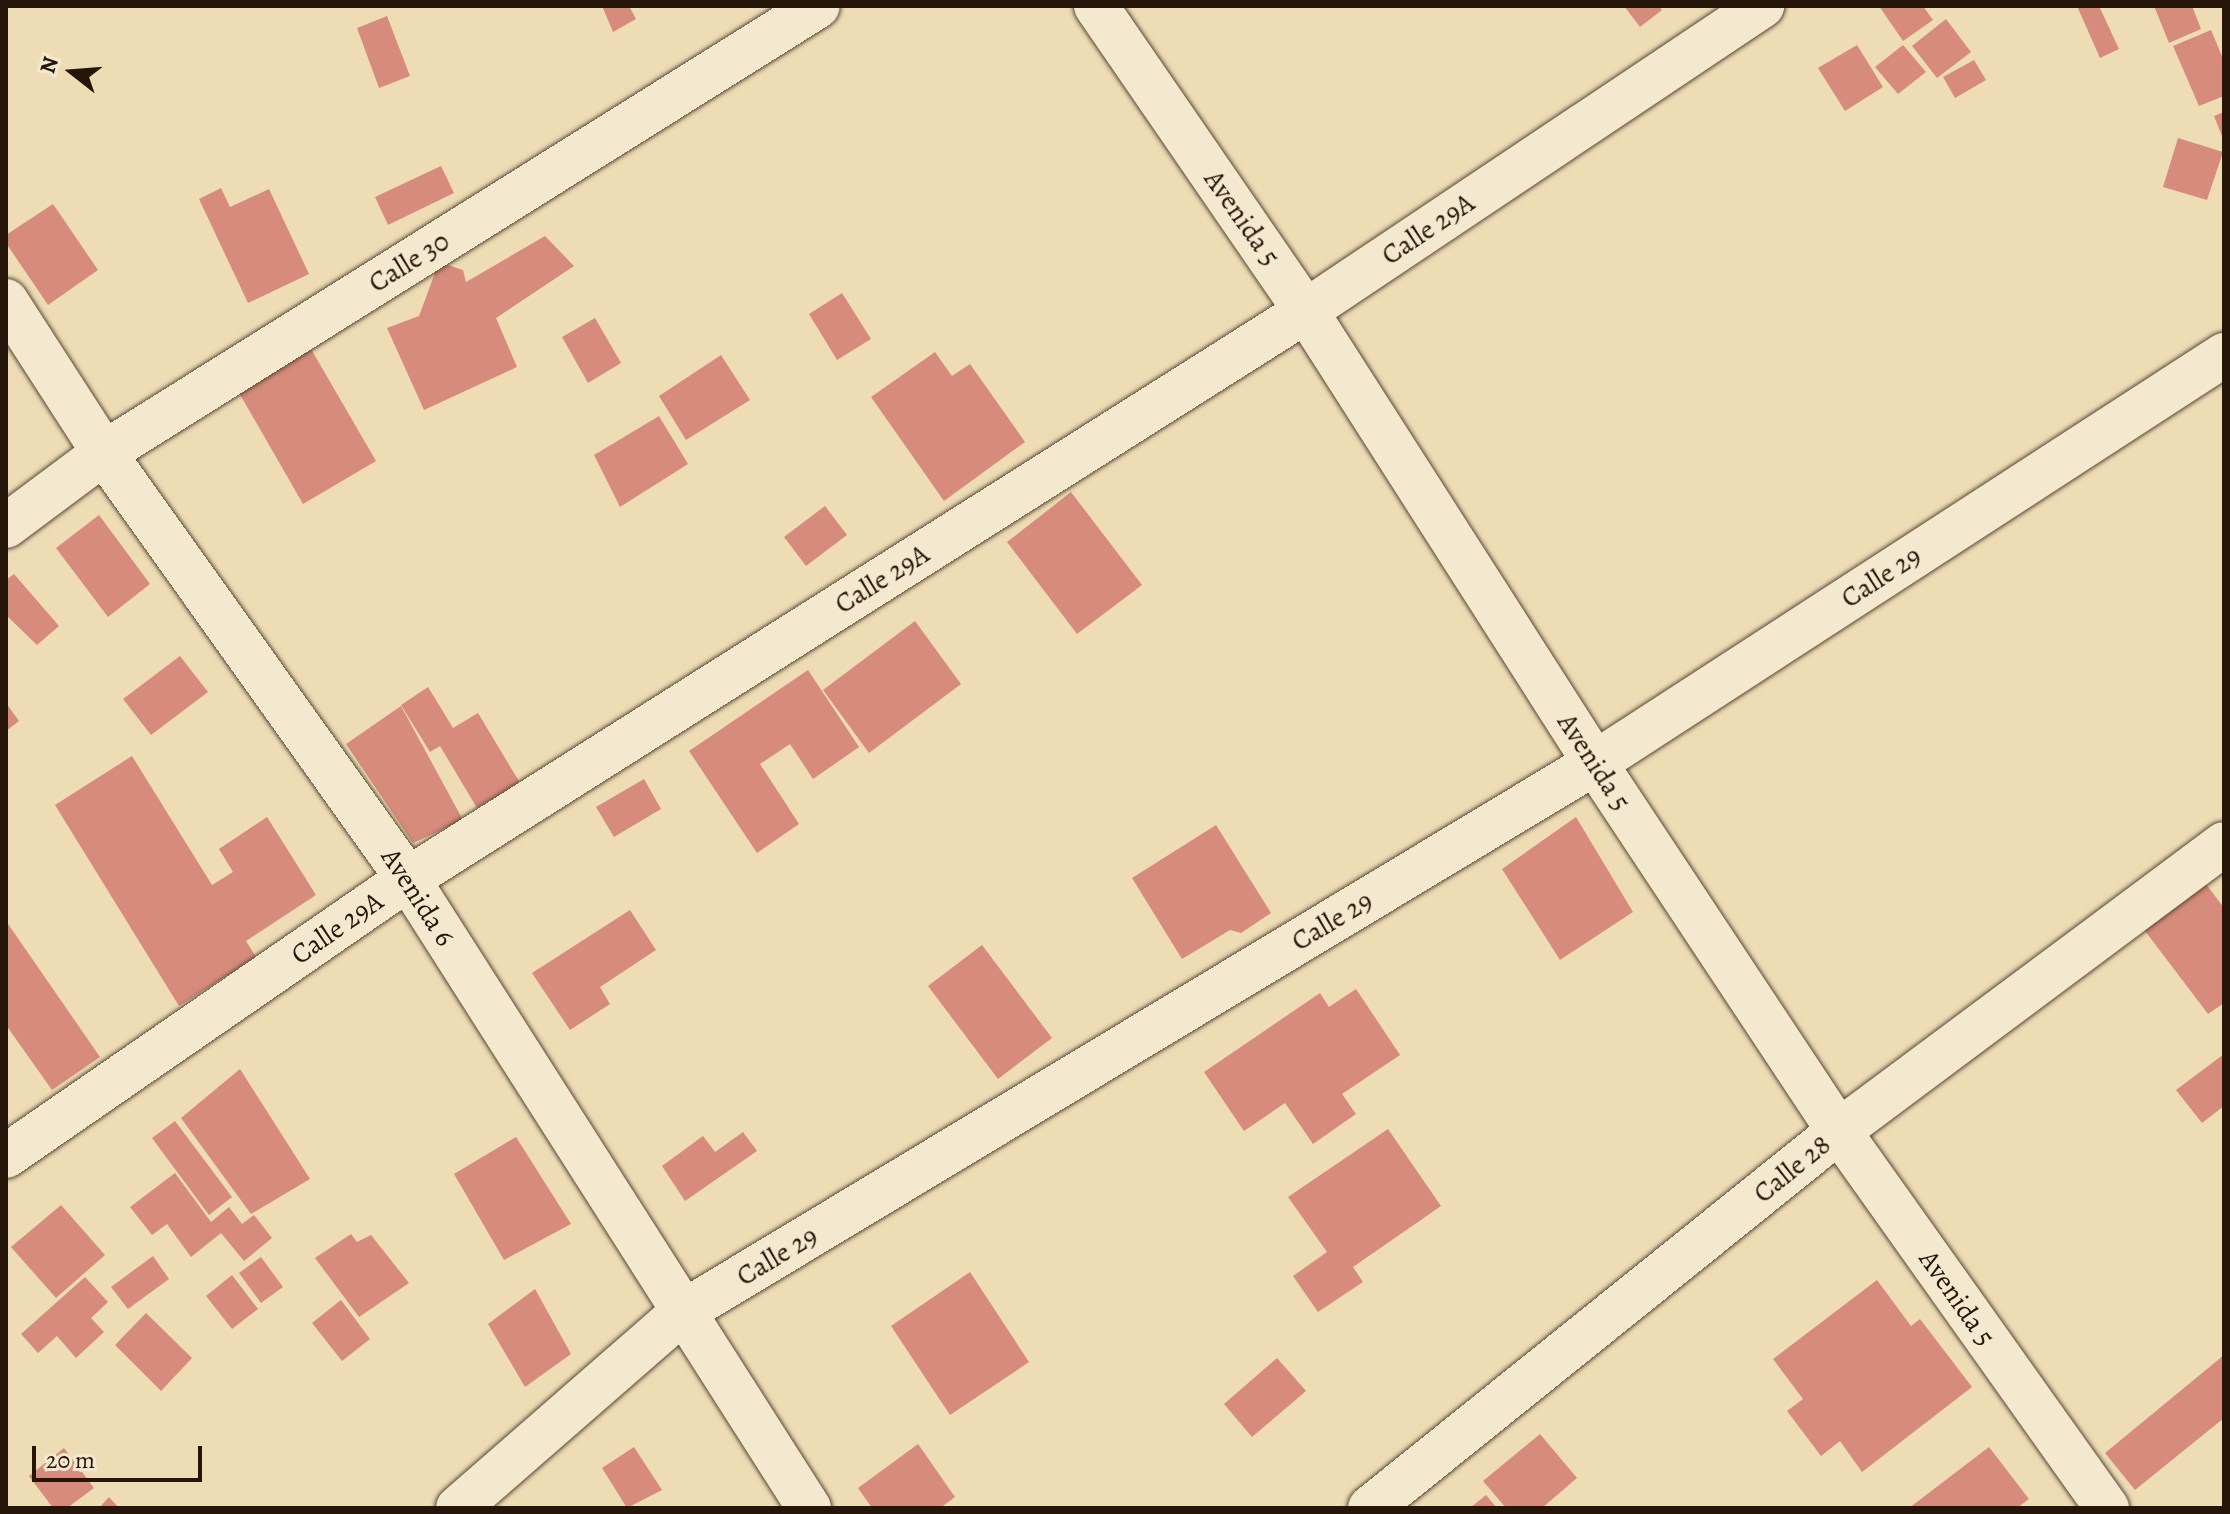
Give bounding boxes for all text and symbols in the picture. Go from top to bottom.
north arrow [32,32,112,112]
text: N [32,53,66,77]
street label: Avenida 5 [1197,164,1287,272]
street label: Calle 29A [1375,186,1481,272]
street label: Calle 30 [362,224,456,300]
street label: Calle 29A [829,537,935,621]
street label: Calle 29 [1835,539,1927,615]
street label: Avenida 5 [1550,707,1638,817]
street label: Avenida 6 [374,842,462,952]
street label: Calle 29A [284,884,390,972]
street label: Calle 29 [1285,884,1379,958]
street label: Calle 28 [1747,1128,1837,1210]
street label: Calle 29 [730,1219,824,1293]
street label: Avenida 5 [1912,1244,2002,1352]
scale bar [36,1430,206,1480]
text: 20 m [46,1444,95,1476]

